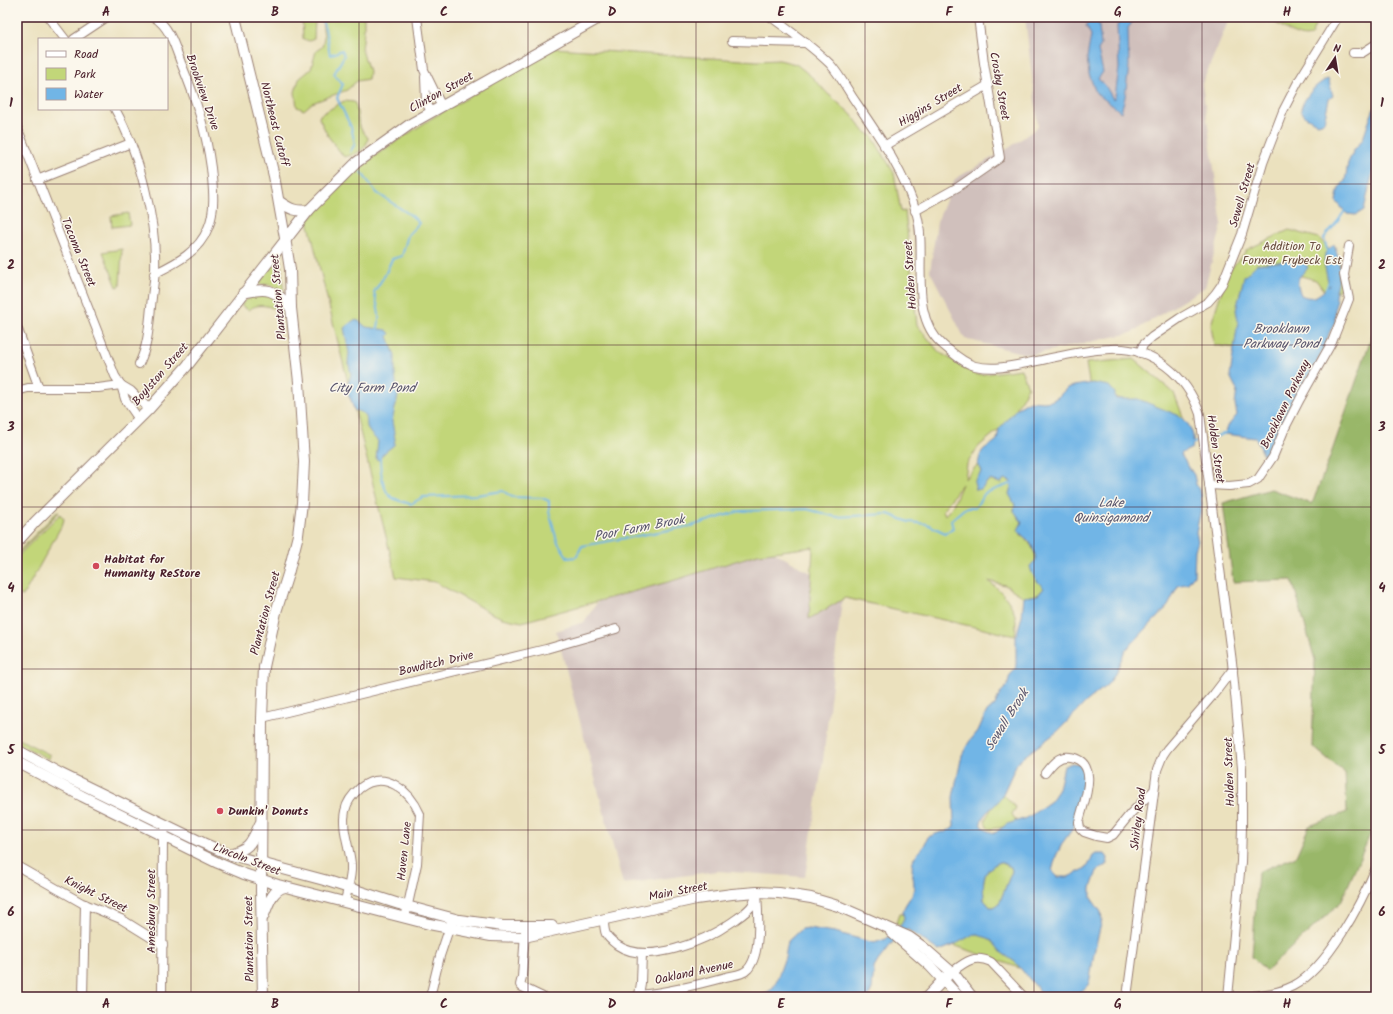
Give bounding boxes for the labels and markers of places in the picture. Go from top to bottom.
place label: Habitat for Humanity ReStore [104,550,201,583]
marker: Habitat for Humanity ReStore [91,561,101,571]
place label: Dunkin' Donuts [228,802,309,821]
marker: Dunkin' Donuts [215,806,225,816]

